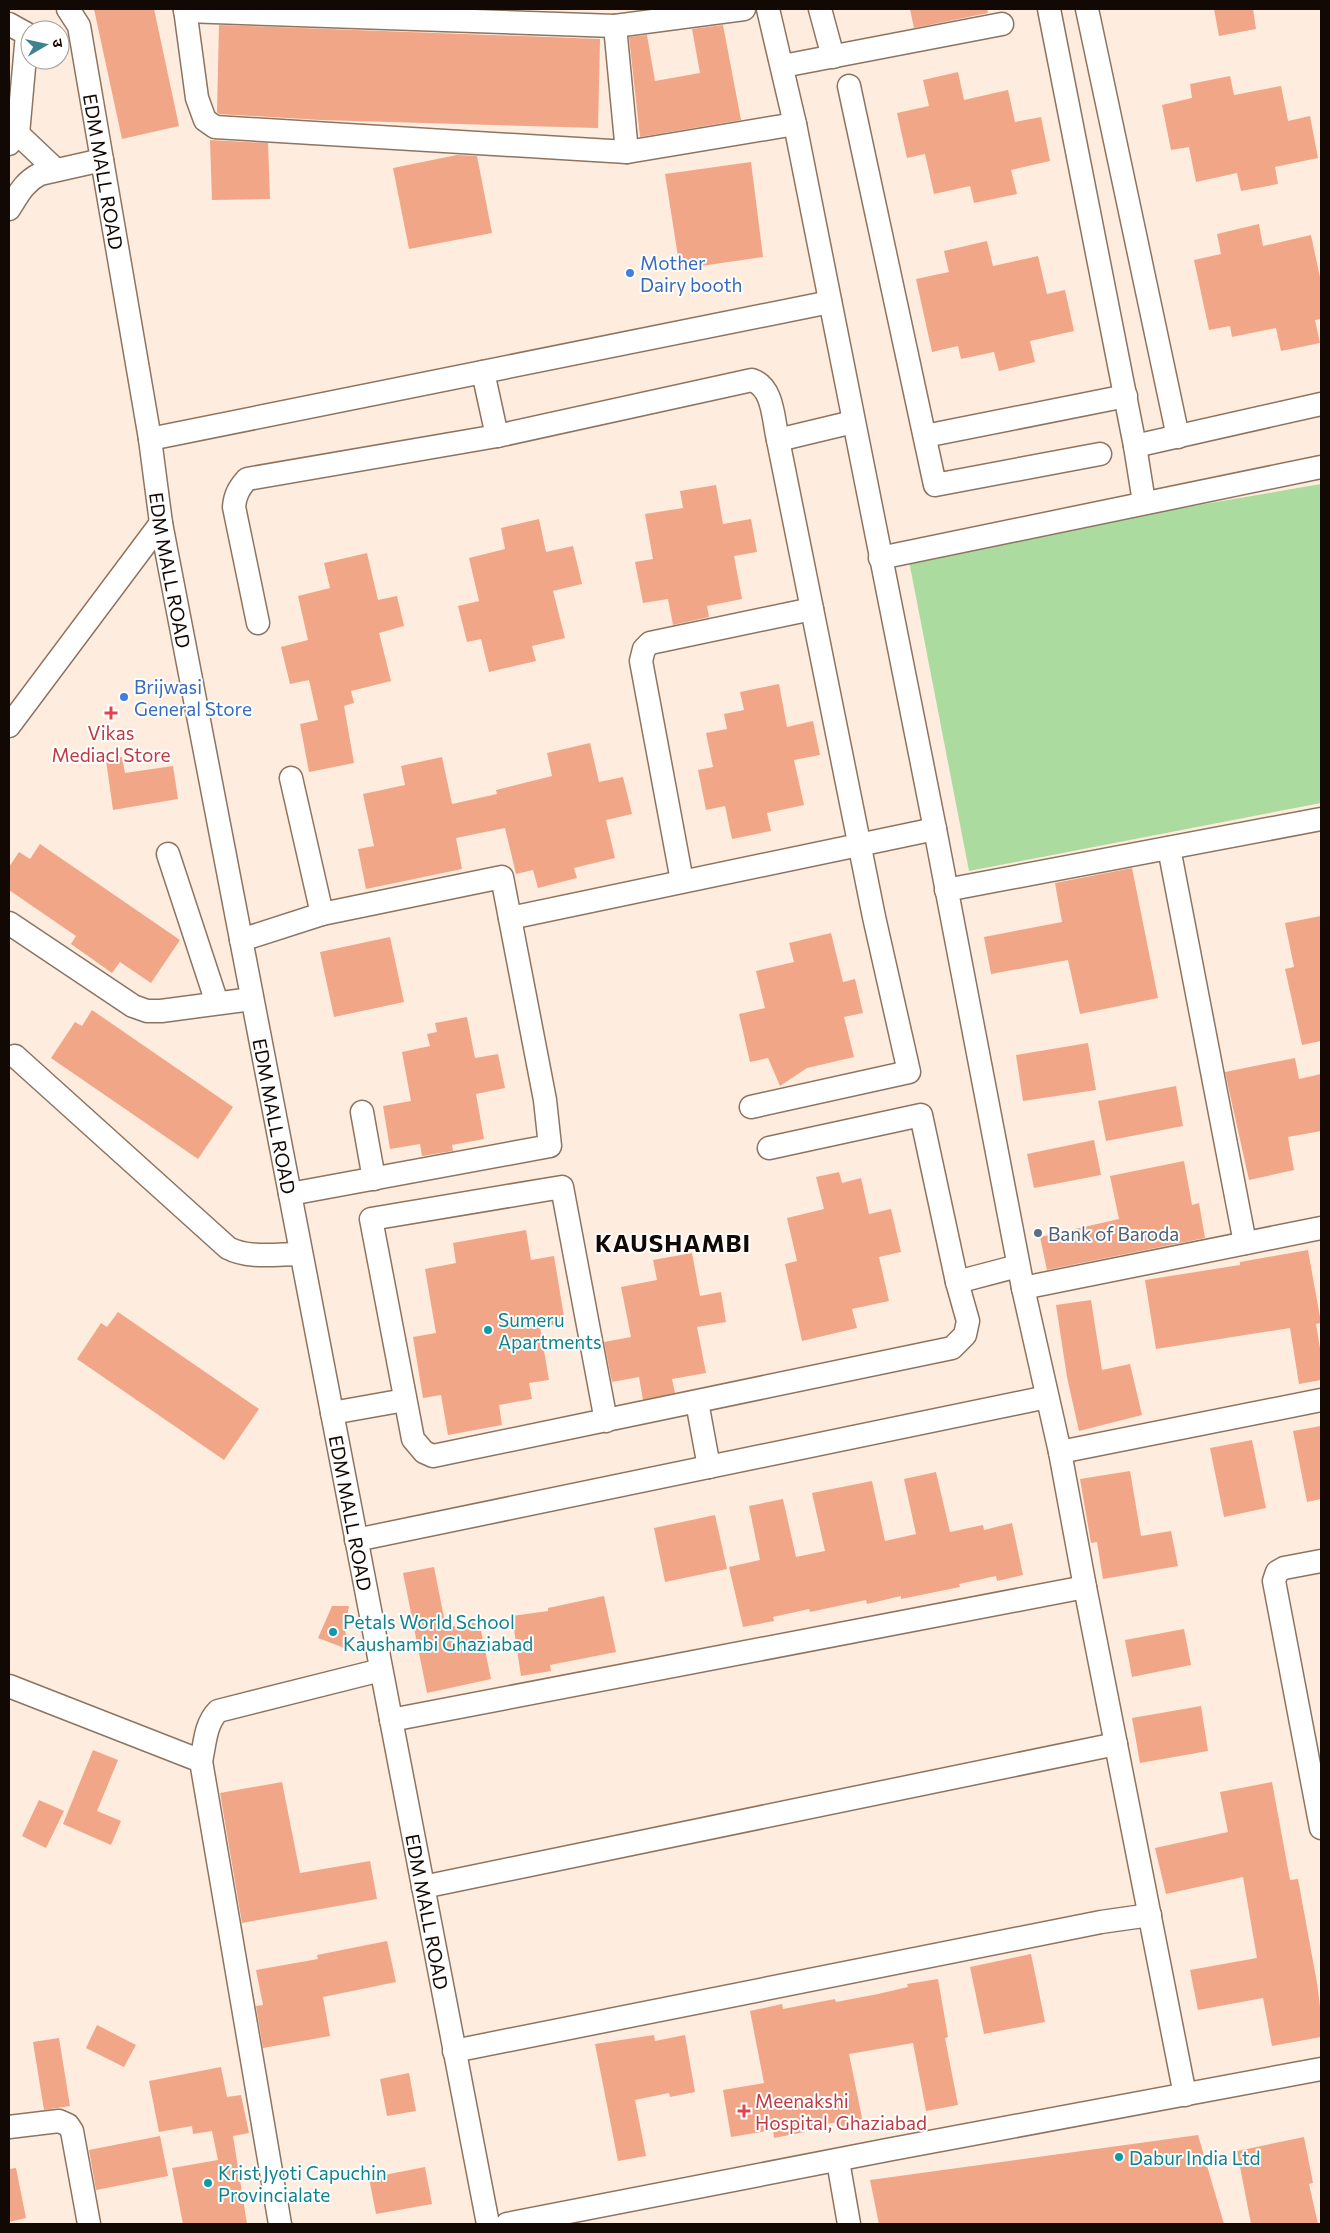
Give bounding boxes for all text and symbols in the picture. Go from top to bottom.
north arrow [20,20,70,70]
text: उ [49,38,67,49]
street label: EDM MALL ROAD [79,92,129,251]
place label: Mother Dairy booth [640,251,742,296]
marker: Mother Dairy booth [624,267,636,279]
street label: EDM MALL ROAD [146,491,196,650]
place label: Brijwasi General Store [134,675,252,720]
marker: Brijwasi General Store [118,691,130,703]
marker: Vikas Mediacl Store [105,707,117,719]
place label: Vikas Mediacl Store [51,721,171,766]
street label: EDM MALL ROAD [249,1036,301,1196]
place label: Bank of Baroda [1048,1222,1179,1245]
marker: Bank of Baroda [1032,1227,1044,1239]
district label: KAUSHAMBI [595,1228,751,1257]
place label: Sumeru Apartments [498,1308,602,1353]
marker: Sumeru Apartments [482,1324,494,1336]
street label: EDM MALL ROAD [325,1433,377,1593]
place label: Petals World School Kaushambi Ghaziabad [343,1610,533,1655]
marker: Petals World School Kaushambi Ghaziabad [327,1626,339,1638]
street label: EDM MALL ROAD [402,1832,454,1991]
place label: Meenakshi Hospital, Ghaziabad [755,2089,927,2134]
marker: Meenakshi Hospital, Ghaziabad [737,2104,751,2118]
place label: Dabur India Ltd [1129,2146,1261,2169]
marker: Dabur India Ltd [1113,2151,1125,2163]
place label: Krist Jyoti Capuchin Provincialate [218,2161,387,2206]
marker: Krist Jyoti Capuchin Provincialate [202,2177,214,2189]

